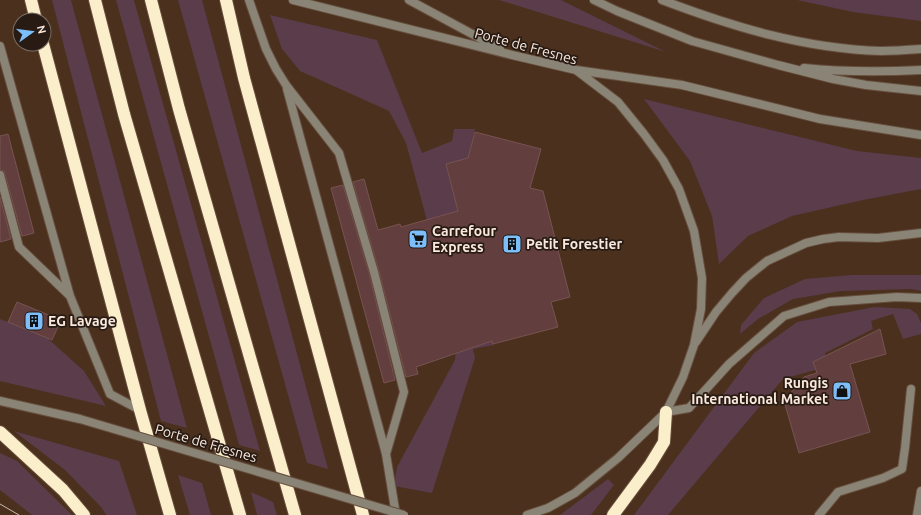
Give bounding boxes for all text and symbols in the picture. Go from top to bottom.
north arrow [12,12,52,52]
text: N [35,24,49,35]
street label: Porte de Fresnes [473,25,579,67]
place label: Carrefour Express [432,223,496,255]
supermarket icon: Carrefour Express [407,228,429,250]
building icon: Petit Forestier [501,233,523,255]
place label: Petit Forestier [526,236,622,252]
building icon: EG Lavage [23,310,45,332]
place label: EG Lavage [48,313,116,329]
place label: Rungis International Market [691,375,828,407]
shop icon: Rungis International Market [831,380,853,402]
street label: Porte de Fresnes [153,421,259,465]

